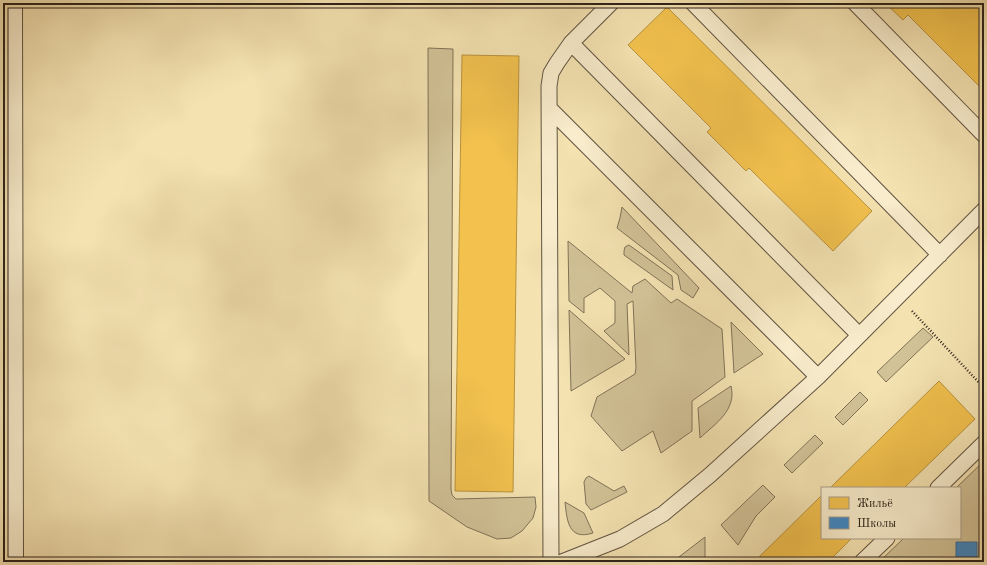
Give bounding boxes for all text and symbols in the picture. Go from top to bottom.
legend [821,487,961,539]
text: Жильё [857,498,893,510]
text: Школы [857,518,896,530]

